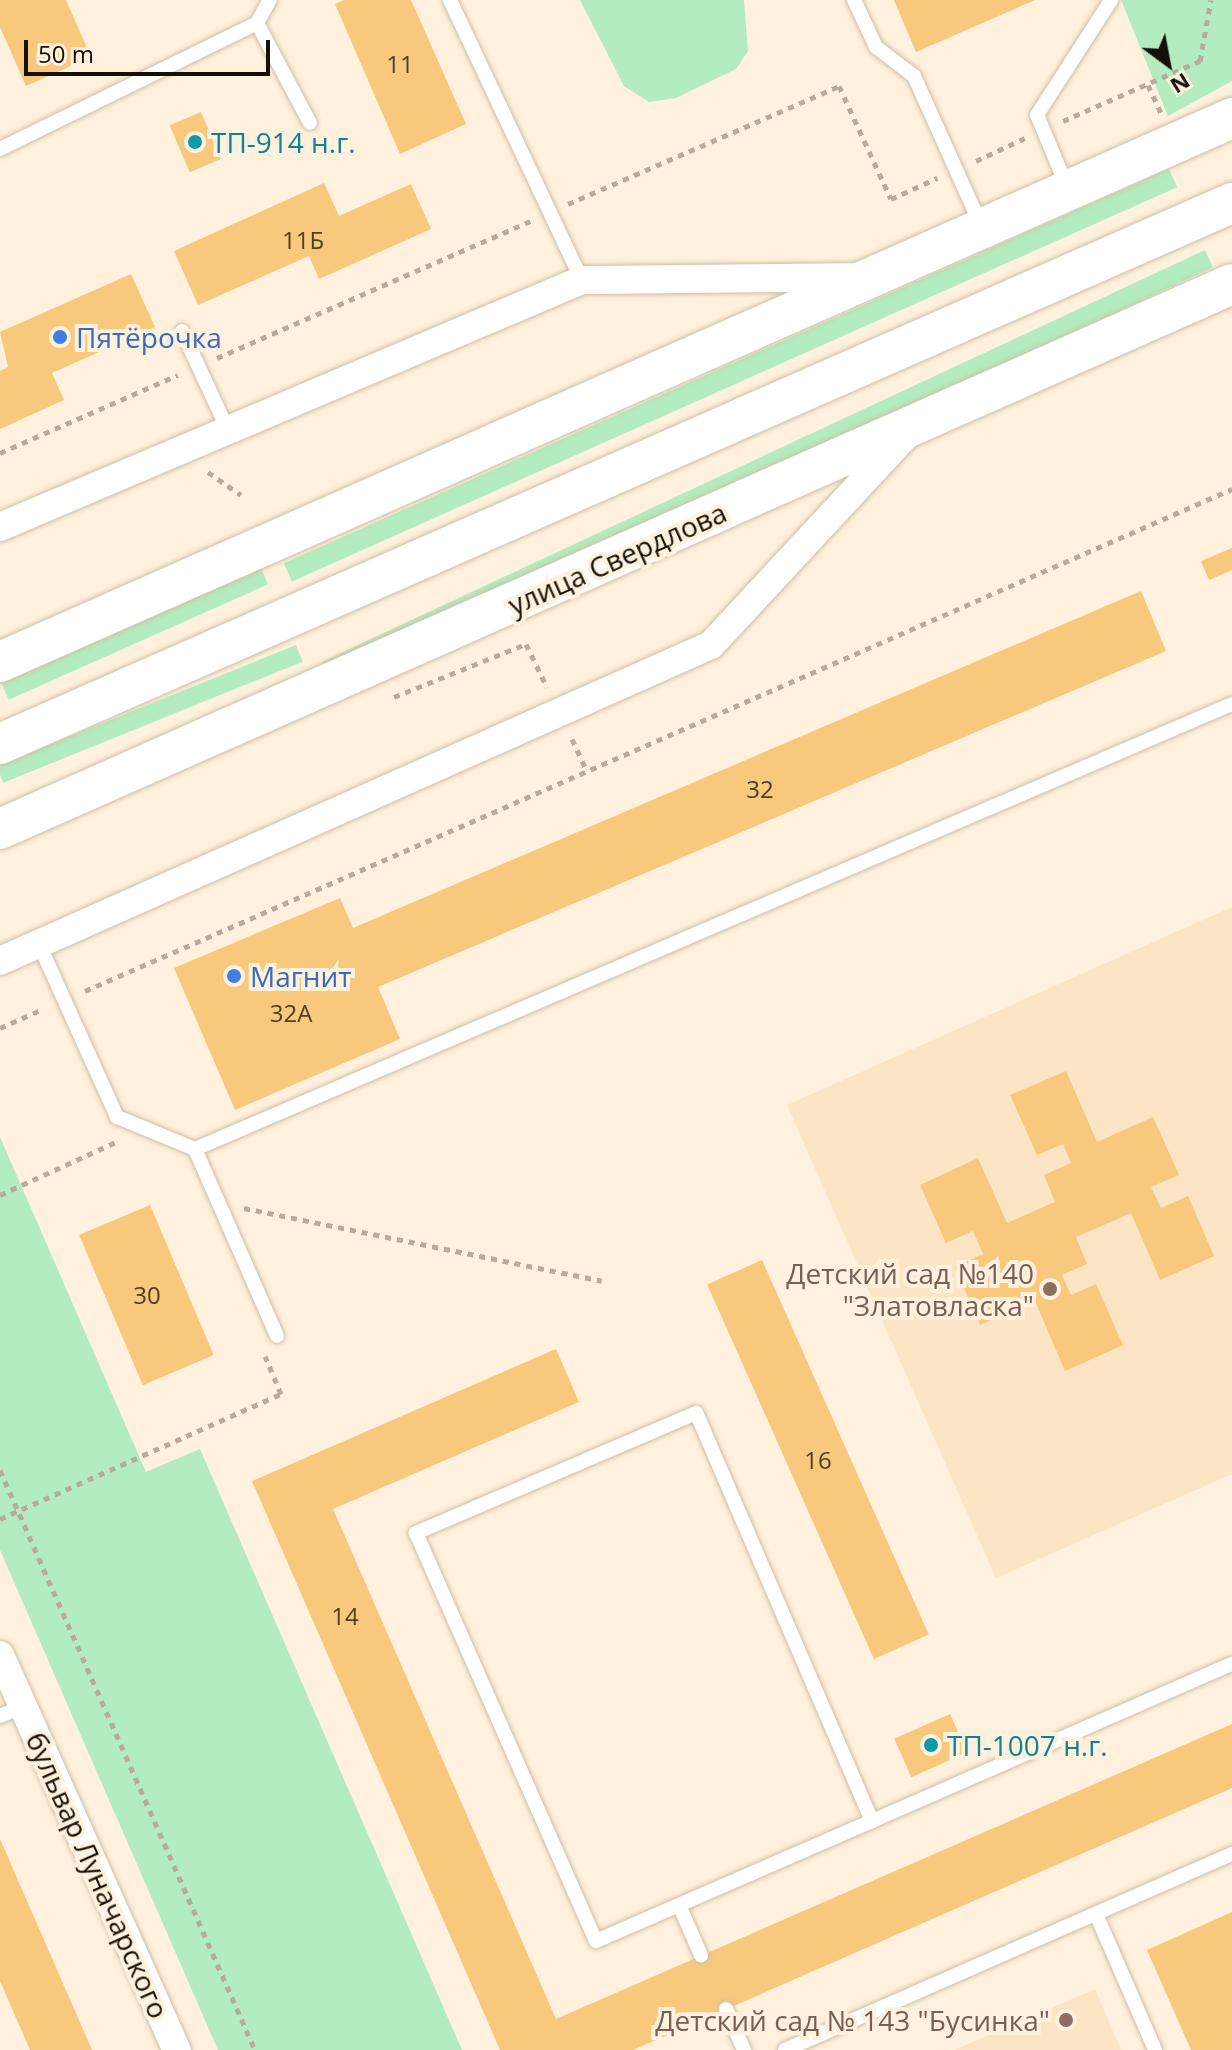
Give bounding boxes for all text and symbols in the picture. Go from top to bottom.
scale bar [28,24,274,74]
north arrow [1128,24,1208,104]
text: 50 m [38,37,94,70]
house number: 11 [386,50,414,78]
text: N [1165,67,1196,102]
place label: ТП-914 н.г. [211,125,356,159]
marker: ТП-914 н.г. [186,133,204,151]
house number: 11Б [282,226,324,254]
place label: Пятёрочка [76,320,222,354]
marker: Пятёрочка [51,328,69,346]
street label: улица Свердлова [503,495,731,621]
house number: 32 [746,775,774,803]
place label: Магнит [250,959,352,993]
marker: Магнит [225,967,243,985]
house number: 32А [270,999,312,1027]
place label: Детский сад №140 "Златовласка" [786,1256,1034,1322]
marker: Детский сад №140 "Златовласка" [1041,1280,1059,1298]
house number: 30 [133,1281,161,1309]
house number: 16 [804,1446,832,1474]
house number: 14 [331,1602,359,1630]
street label: бульвар Луначарского [20,1727,176,2023]
place label: ТП-1007 н.г. [947,1728,1108,1762]
marker: ТП-1007 н.г. [922,1736,940,1754]
place label: Детский сад № 143 "Бусинка" [655,2003,1050,2037]
marker: Детский сад № 143 "Бусинка" [1057,2011,1075,2029]

